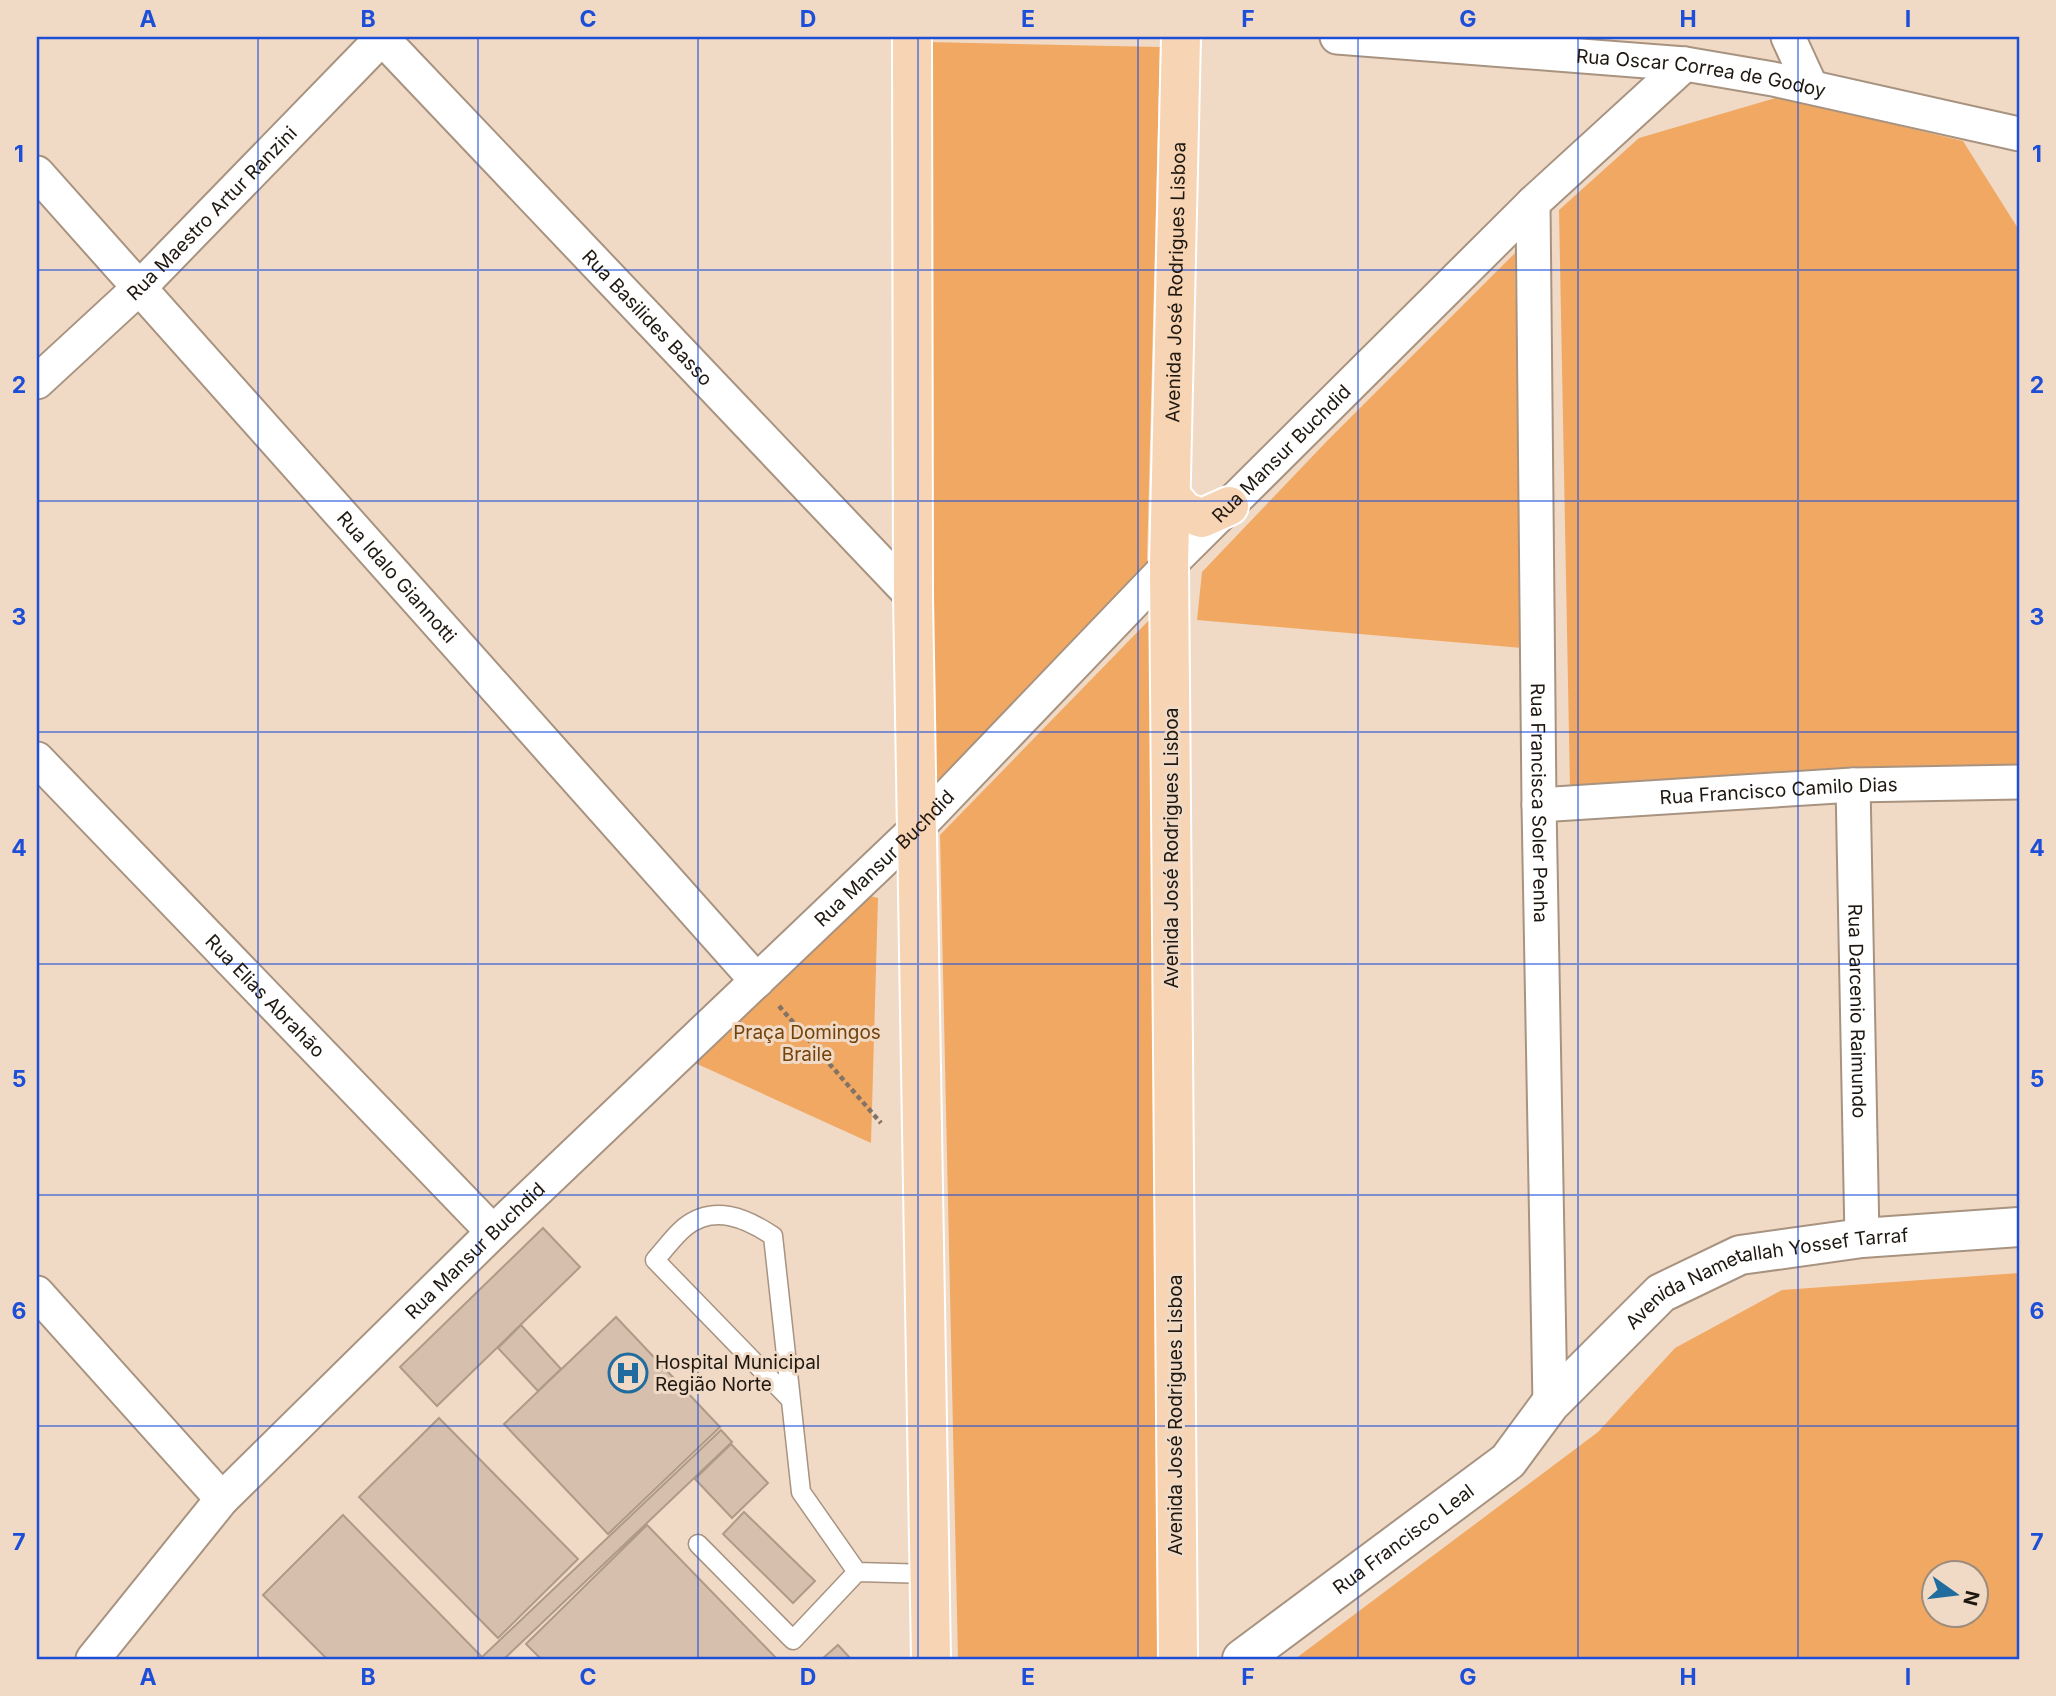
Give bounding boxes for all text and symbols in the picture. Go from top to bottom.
text: A [139,5,157,33]
text: B [360,5,376,33]
text: C [579,5,597,33]
text: D [800,5,816,33]
text: E [1021,5,1035,33]
text: F [1241,5,1255,33]
text: G [1459,5,1477,33]
text: H [1679,5,1697,33]
text: I [1905,5,1911,33]
street label: Rua Oscar Correa de Godoy [1575,44,1828,102]
street label: Rua Maestro Artur Ranzini [122,121,301,305]
text: 1 [14,140,24,168]
text: 1 [2032,140,2042,168]
street label: Avenida José Rodrigues Lisboa [1161,141,1190,423]
street label: Rua Basilides Basso [578,245,718,390]
text: 2 [12,371,26,399]
text: 2 [2030,371,2044,399]
street label: Rua Mansur Buchdid [1207,380,1355,527]
street label: Rua Idalo Giannotti [332,506,461,647]
text: 3 [12,603,26,631]
text: 3 [2030,603,2044,631]
street label: Rua Francisca Soler Penha [1526,683,1553,923]
street label: Avenida José Rodrigues Lisboa [1160,708,1183,988]
street label: Rua Francisco Camilo Dias [1659,773,1898,809]
street label: Rua Mansur Buchdid [809,785,959,931]
text: 4 [11,834,27,862]
text: 4 [2029,834,2045,862]
street label: Rua Darcenio Raimundo [1844,903,1871,1119]
street label: Rua Elias Abrahão [201,930,330,1062]
park label: Praça Domingos Braile [733,1021,881,1066]
text: 5 [12,1065,26,1093]
text: 5 [2030,1065,2044,1093]
street label: Rua Mansur Buchdid [400,1177,549,1324]
street label: Avenida Nametallah Yossef Tarraf [1620,1223,1909,1334]
street label: Avenida José Rodrigues Lisboa [1164,1275,1187,1555]
text: 6 [12,1297,26,1325]
text: 6 [2030,1297,2044,1325]
place label: Hospital Municipal Região Norte [655,1351,820,1396]
hospital icon: Hospital Municipal Região Norte [607,1352,649,1394]
street label: Rua Francisco Leal [1328,1479,1478,1599]
text: 7 [12,1528,26,1556]
text: 7 [2030,1528,2044,1556]
north arrow [1920,1560,1990,1630]
text: N [1958,1588,1984,1608]
text: A [139,1663,157,1691]
text: B [360,1663,376,1691]
text: C [579,1663,597,1691]
text: D [800,1663,816,1691]
text: E [1021,1663,1035,1691]
text: F [1241,1663,1255,1691]
text: G [1459,1663,1477,1691]
text: H [1679,1663,1697,1691]
text: I [1905,1663,1911,1691]

